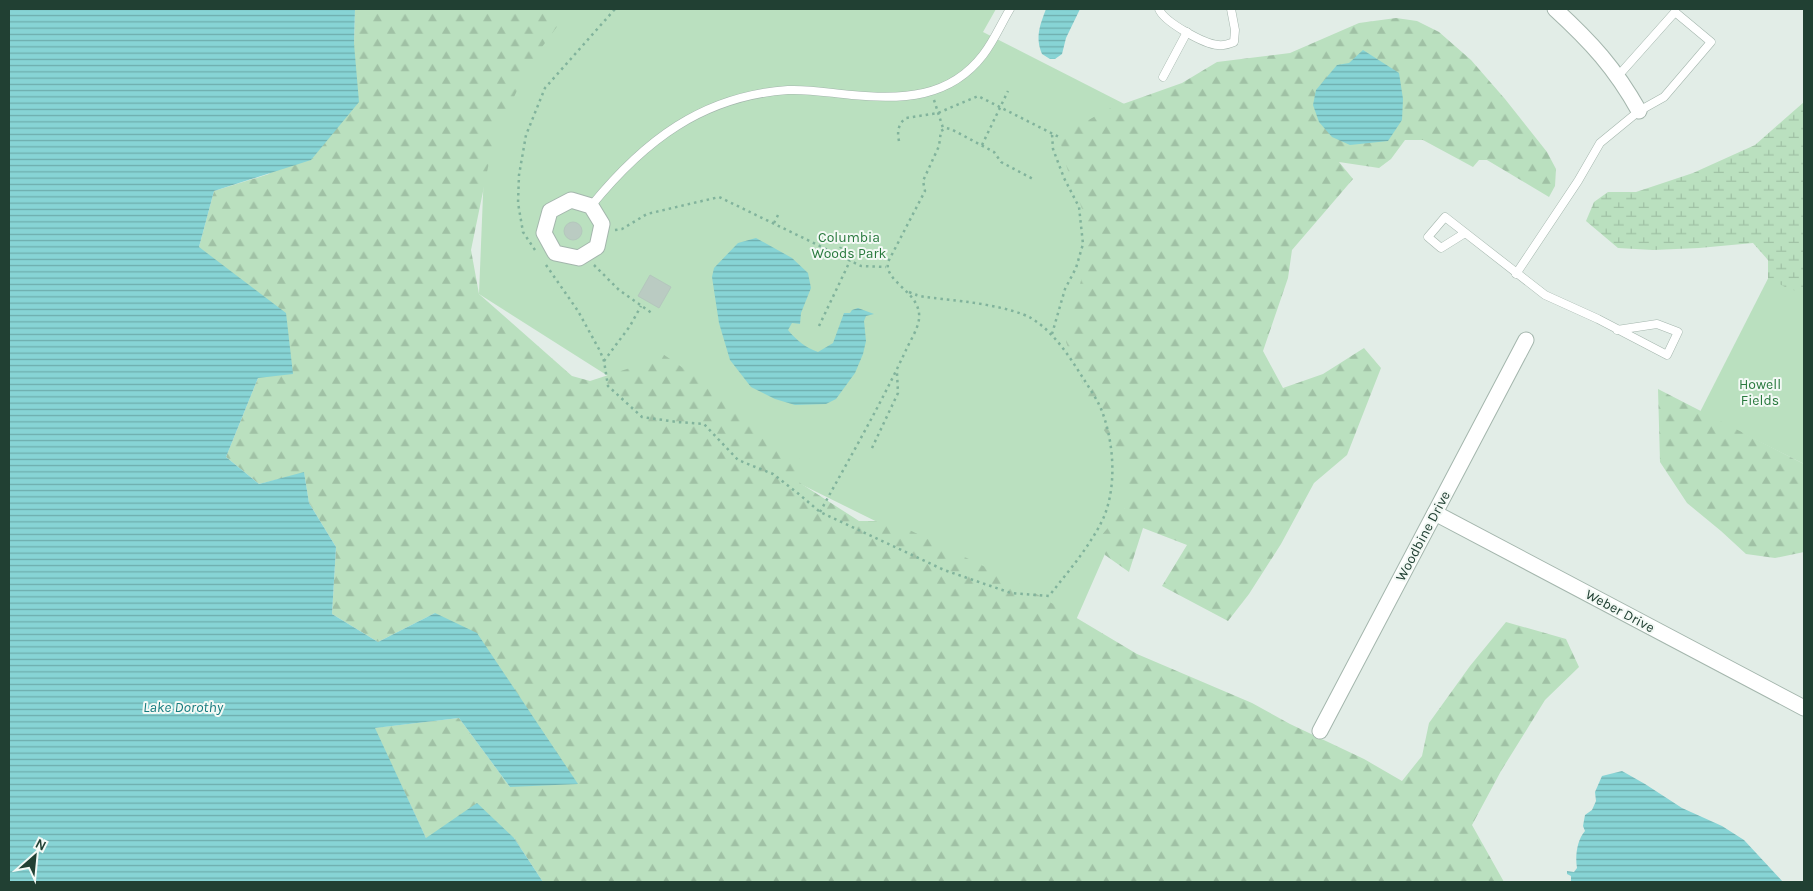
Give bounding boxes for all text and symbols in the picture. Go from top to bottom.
park label: Columbia Woods Park [812,229,886,262]
park label: Howell Fields [1739,376,1781,409]
street label: Woodbine Drive [1392,488,1454,584]
street label: Weber Drive [1583,586,1657,636]
water label: Lake Dorothy [143,698,224,716]
north arrow [10,831,60,881]
text: N [32,835,49,855]

